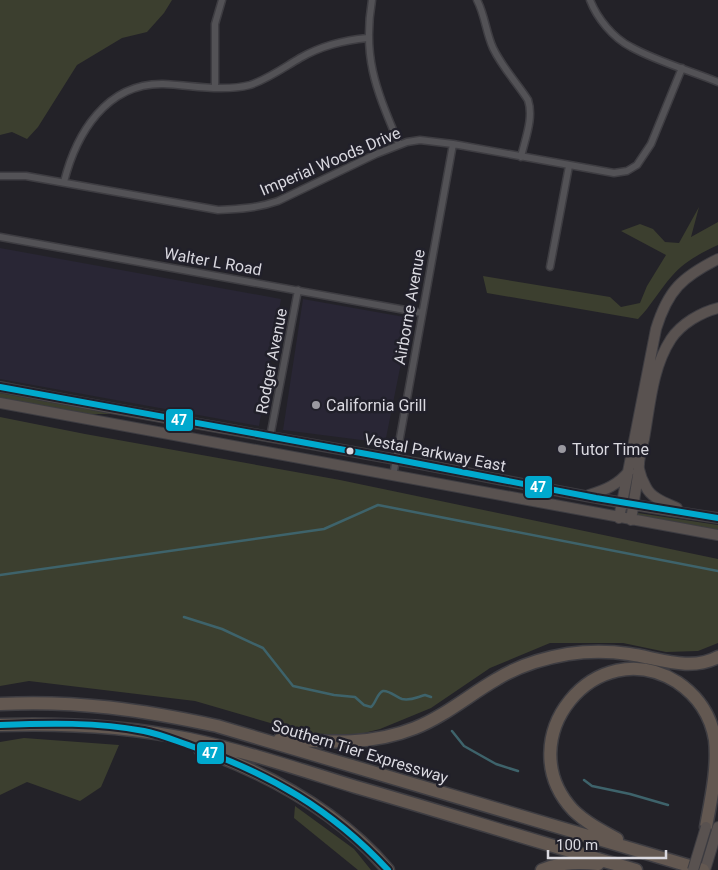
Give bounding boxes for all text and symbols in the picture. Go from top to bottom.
street label: Imperial Woods Drive [257,123,403,200]
street label: Walter L Road [163,244,263,279]
street label: Airborne Avenue [390,248,429,366]
street label: Rodger Avenue [252,307,291,416]
place label: California Grill [326,396,426,415]
marker: California Grill [310,399,322,411]
line badge: 47 [165,408,194,432]
text: 47 [171,412,187,428]
street label: Vestal Parkway East [362,429,507,476]
place label: Tutor Time [572,440,649,459]
marker: Tutor Time [556,443,568,455]
unlabelled marker [345,446,355,456]
line badge: 47 [524,475,553,499]
text: 47 [530,479,546,495]
street label: Southern Tier Expressway [269,716,451,788]
line badge: 47 [196,741,225,765]
text: 47 [202,745,218,761]
scale bar [548,828,666,860]
text: 100 m [556,836,598,854]

